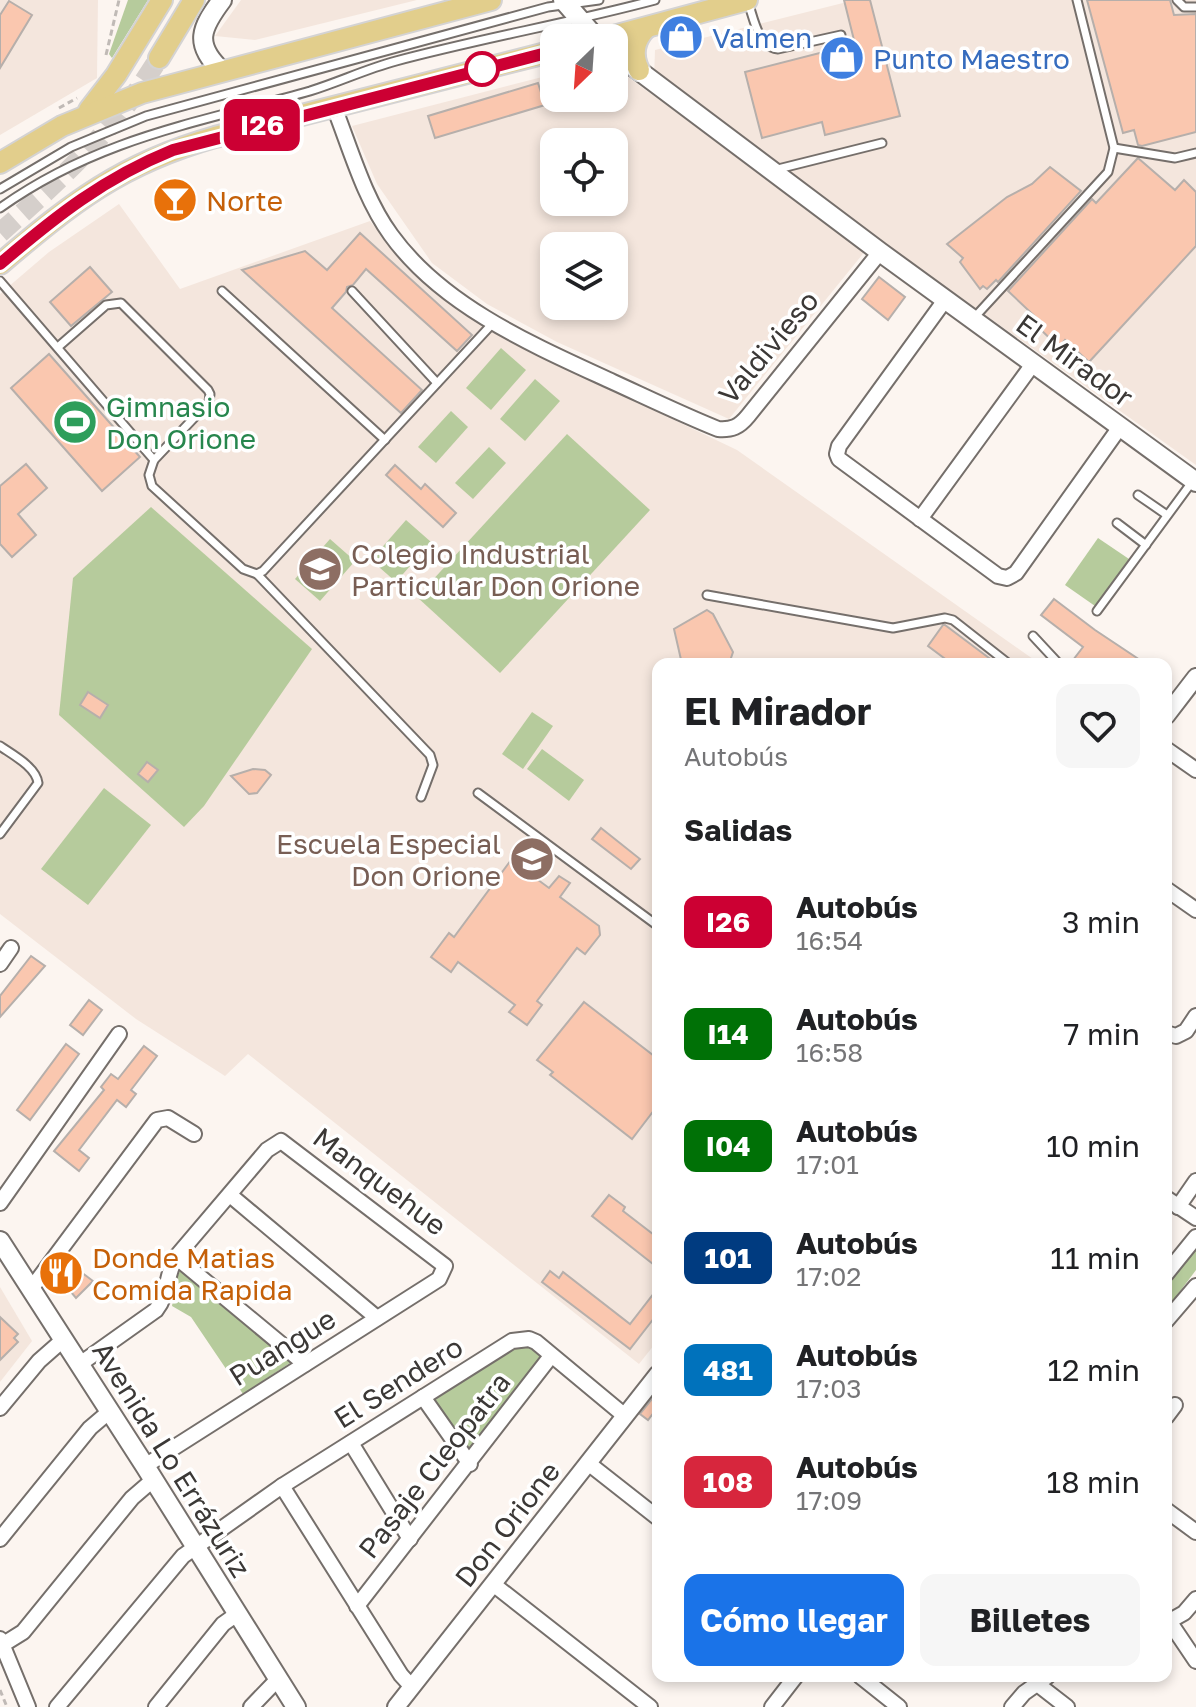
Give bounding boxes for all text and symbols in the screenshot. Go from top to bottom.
shop icon: Valmen [657,13,705,61]
place label: Valmen [712,21,812,54]
north arrow [540,24,628,112]
map controls [540,24,628,320]
shop icon: Punto Maestro [818,34,866,82]
place label: Punto Maestro [873,42,1070,75]
unlabelled marker [465,52,499,86]
line badge: I26 [216,99,308,151]
text: I26 [240,108,284,141]
button: locate [540,128,628,216]
bar icon: Norte [151,176,199,224]
place label: Norte [206,184,283,217]
button: layers [540,232,628,320]
street label: Valdivieso [711,284,825,410]
street label: El Mirador [1010,307,1140,413]
place label: Gimnasio Don Orione [106,390,256,455]
sports icon: Gimnasio Don Orione [51,398,99,446]
place label: Colegio Industrial Particular Don Orione [351,537,640,602]
school or university icon: Colegio Industrial Particular Don Orione [296,545,344,593]
button: heart [1056,684,1140,768]
text: El Mirador [684,688,871,733]
text: Autobús [684,741,788,772]
text: Salidas [684,812,792,848]
place label: Escuela Especial Don Orione [276,827,501,892]
school or university icon: Escuela Especial Don Orione [508,835,556,883]
text: Autobús [796,889,918,925]
text: 3 min [1062,904,1140,940]
text: I26 [706,905,750,938]
text: 16:54 [796,925,863,956]
text: Autobús [796,1001,918,1037]
text: 7 min [1064,1016,1140,1052]
text: I14 [707,1017,749,1050]
text: 16:58 [796,1037,863,1068]
text: Autobús [796,1113,918,1149]
street label: Manquehue [307,1120,453,1242]
text: 10 min [1046,1128,1140,1164]
text: I04 [705,1129,751,1162]
text: 17:01 [796,1149,859,1180]
text: Autobús [796,1225,918,1261]
text: 11 min [1050,1240,1140,1276]
place label: Donde Matias Comida Rapida [92,1241,293,1306]
text: 101 [704,1241,752,1274]
restaurant icon: Donde Matias Comida Rapida [37,1249,85,1297]
text: 17:02 [796,1261,861,1292]
street label: Puangue [223,1302,341,1392]
street label: El Sendero [328,1330,468,1434]
street label: Avenida Lo Errázuriz [86,1335,258,1583]
text: Autobús [796,1337,918,1373]
text: 12 min [1048,1352,1140,1388]
text: 481 [703,1353,753,1386]
street label: Pasaje Cleopatra [351,1366,517,1564]
text: 17:03 [796,1373,862,1404]
text: Autobús [796,1449,918,1485]
street label: Don Orione [448,1455,566,1593]
text: 18 min [1047,1464,1140,1500]
text: 108 [703,1465,753,1498]
text: 17:09 [796,1485,862,1516]
button: Cómo llegar [684,1574,904,1666]
button: Billetes [920,1574,1140,1666]

